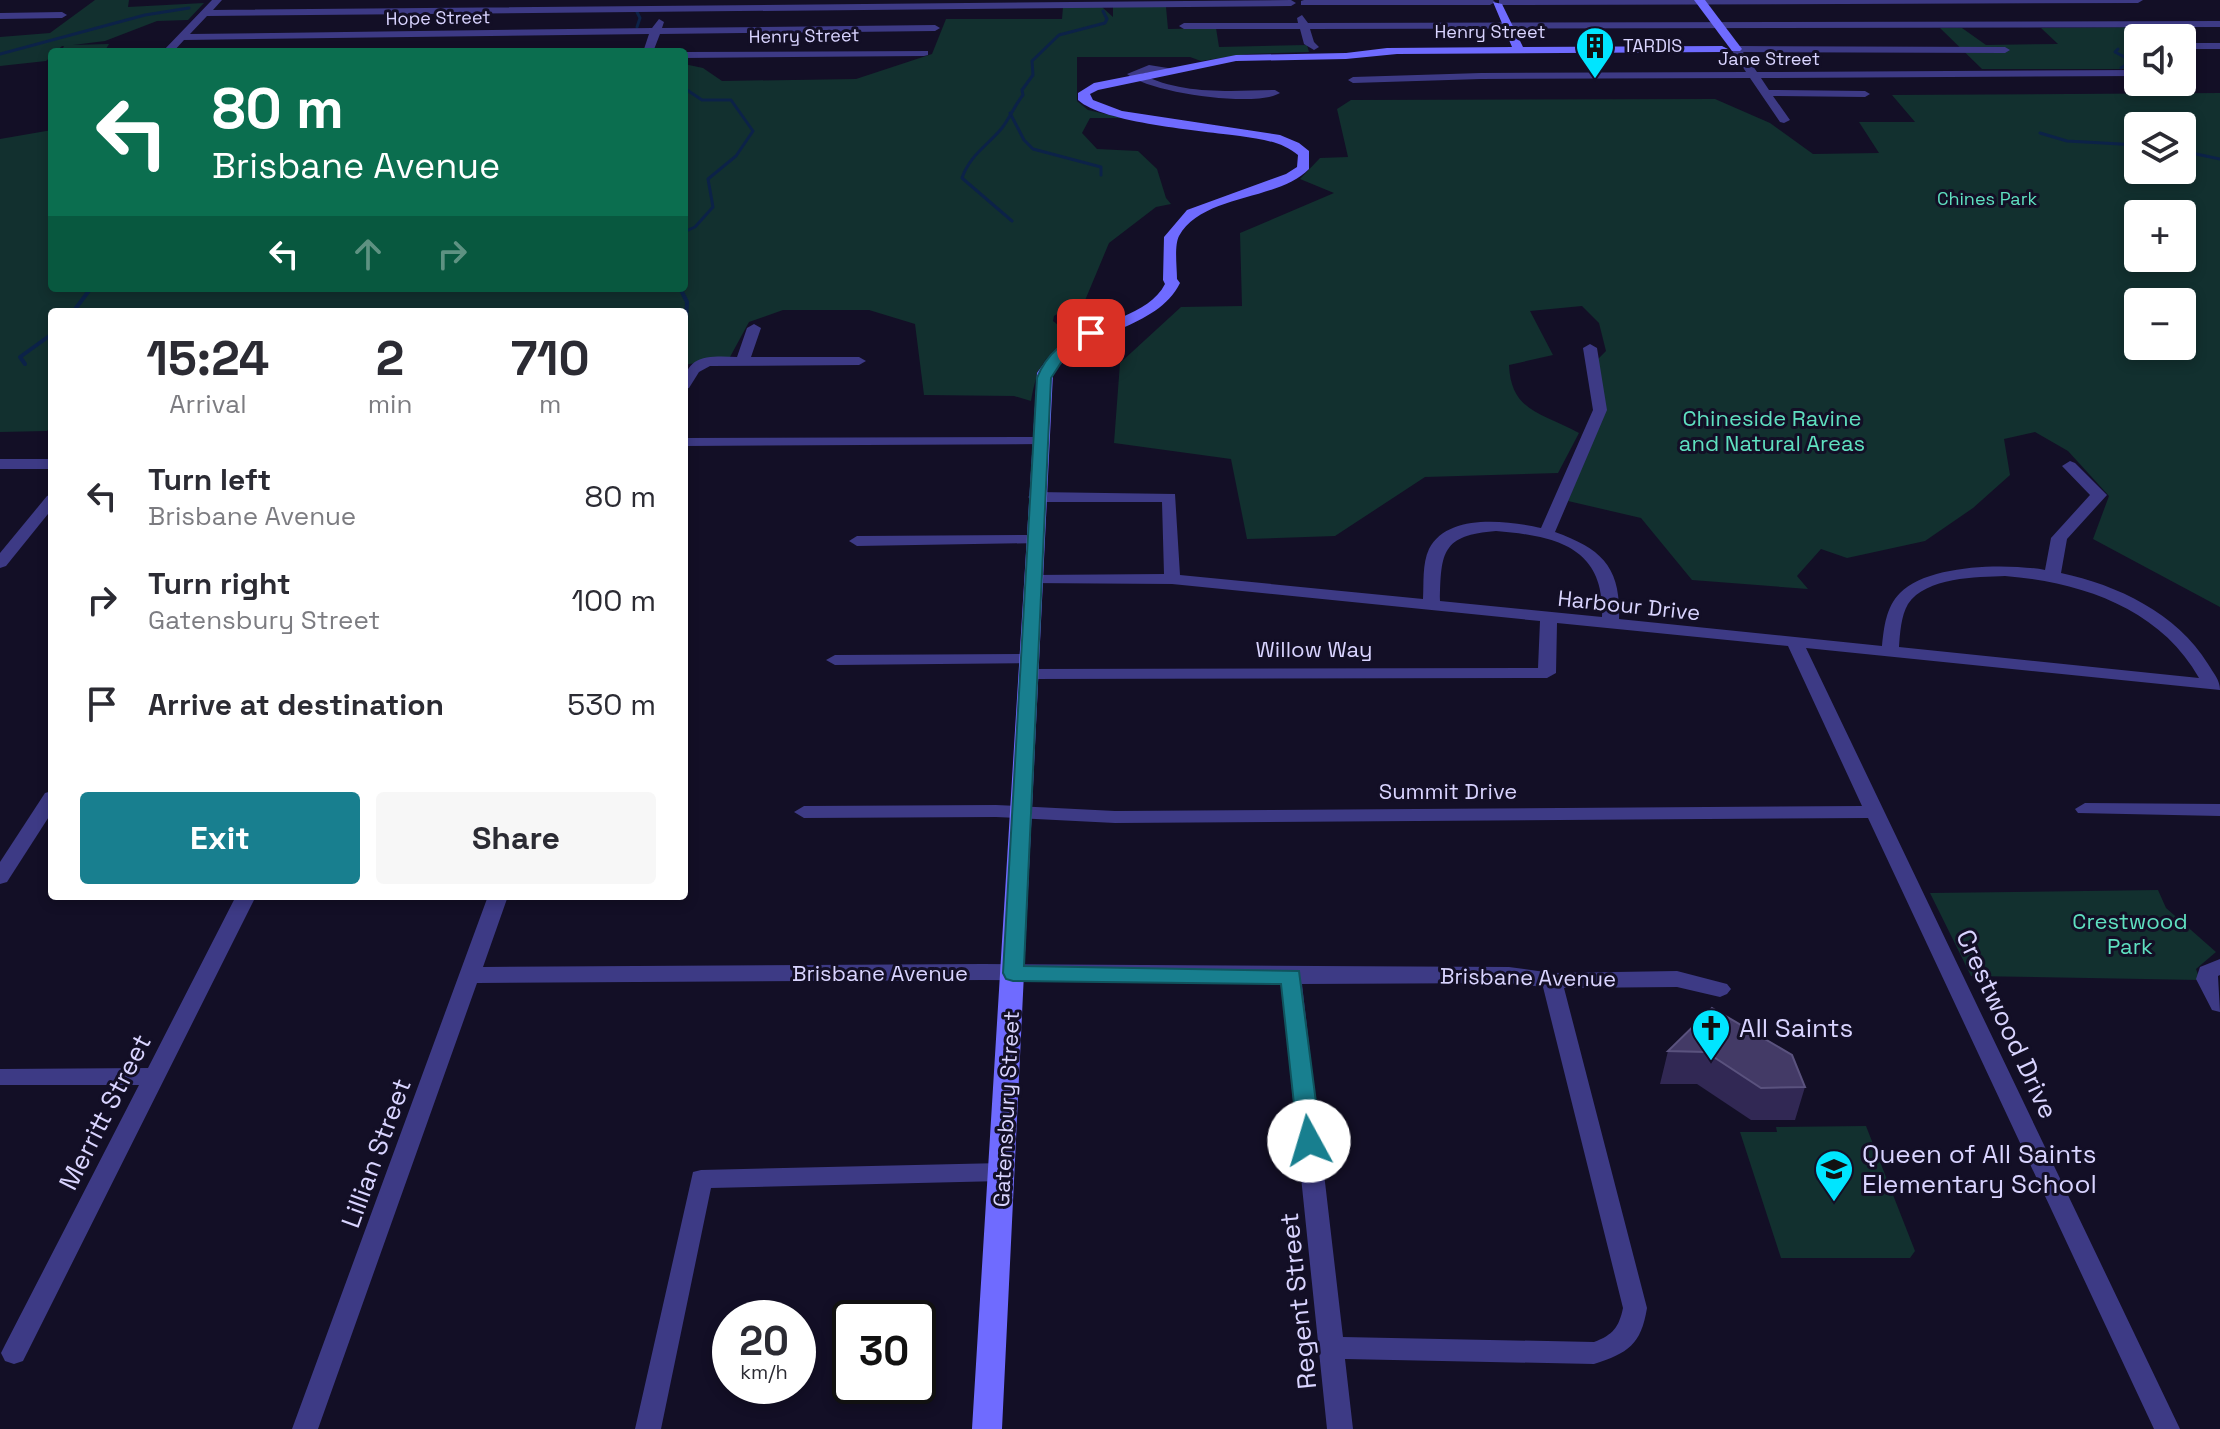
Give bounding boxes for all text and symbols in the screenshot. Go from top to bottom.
street label: Hope Street [385,5,491,30]
street label: Henry Street [1435,20,1545,43]
street label: Henry Street [748,23,860,48]
map controls [2124,24,2196,360]
button: sound [2124,24,2196,96]
building icon: TARDIS [1574,25,1616,80]
place label: TARDIS [1623,34,1682,57]
street label: Jane Street [1718,47,1820,70]
text: 80 m [212,73,344,144]
icon: left [80,80,184,184]
button: layers [2124,112,2196,184]
text: Brisbane Avenue [212,143,500,189]
park label: Chines Park [1937,187,2037,210]
button: + [2124,200,2196,272]
icon: left [262,232,306,276]
icon: ahead [346,232,390,276]
icon: right [430,232,474,276]
button: − [2124,288,2196,360]
pin [1057,299,1125,367]
icon: arrive [1069,311,1113,355]
text: 15:24 [146,328,269,389]
text: 2 [376,328,404,389]
text: 710 [511,328,590,389]
text: Arrival [169,387,247,421]
text: min [368,387,412,421]
text: m [539,387,561,421]
park label: Chineside Ravine and Natural Areas [1679,404,1865,457]
text: Turn left [148,460,271,499]
icon: left [80,474,124,518]
text: 80 m [585,477,656,516]
text: Brisbane Avenue [148,499,356,533]
text: Turn right [148,564,291,603]
icon: right [80,578,124,622]
text: 100 m [571,581,656,620]
street label: Harbour Drive [1556,584,1702,626]
text: Gatensbury Street [148,603,380,637]
street label: Willow Way [1256,635,1372,663]
icon: arrive [80,682,124,726]
text: Arrive at destination [148,685,444,724]
text: 530 m [567,685,656,724]
street label: Summit Drive [1379,777,1517,805]
button: Exit [80,792,360,884]
button: Share [376,792,656,884]
park label: Crestwood Park [2072,907,2188,960]
street label: Crestwood Drive [1948,924,2066,1124]
street label: Brisbane Avenue [792,959,968,987]
street label: Brisbane Avenue [1440,961,1616,993]
church icon: All Saints [1690,1007,1732,1062]
street label: Gatensbury Street [987,1010,1025,1208]
place label: All Saints [1739,1011,1853,1045]
street label: Merritt Street [51,1028,159,1196]
street label: Lillian Street [333,1074,419,1232]
position arrow [1267,1099,1351,1183]
place label: Queen of All Saints Elementary School [1862,1137,2097,1201]
school or university icon: Queen of All Saints Elementary School [1813,1148,1855,1203]
street label: Regent Street [1272,1211,1324,1391]
speed limit sign: 30 [832,1300,936,1404]
text: 20 [739,1316,789,1367]
text: km/h [740,1359,788,1385]

